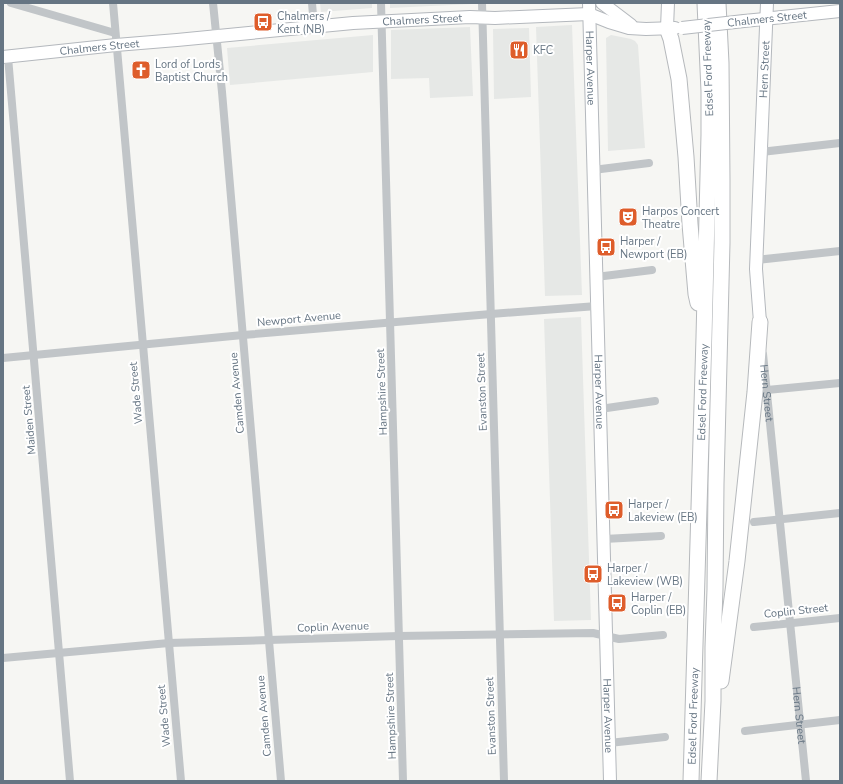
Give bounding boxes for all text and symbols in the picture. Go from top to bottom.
street label: Chalmers Street [726,7,808,31]
place label: Chalmers / Kent (NB) [277,9,331,37]
street label: Chalmers Street [382,10,463,29]
bus stop icon: Chalmers / Kent (NB) [252,11,274,33]
street label: Edsel Ford Freeway [699,19,717,117]
street label: Harper Avenue [582,30,599,106]
street label: Chalmers Street [59,36,140,58]
restaurant icon: KFC [508,39,530,61]
street label: Hern Street [756,40,773,98]
place label: KFC [533,43,553,58]
place label: Lord of Lords Baptist Church [155,57,228,85]
church icon: Lord of Lords Baptist Church [130,59,152,81]
place label: Harpos Concert Theatre [642,204,719,232]
theatre icon: Harpos Concert Theatre [617,206,639,228]
place label: Harper / Newport (EB) [620,234,687,262]
bus stop icon: Harper / Newport (EB) [595,236,617,258]
street label: Newport Avenue [256,308,342,330]
street label: Edsel Ford Freeway [693,343,711,441]
street label: Hampshire Street [373,348,391,436]
street label: Camden Avenue [226,352,248,434]
street label: Evanston Street [473,353,491,431]
street label: Harper Avenue [591,354,608,430]
street label: Wade Street [126,361,146,425]
street label: Hern Street [757,364,777,422]
street label: Maiden Street [19,385,39,455]
place label: Harper / Lakeview (EB) [628,497,698,525]
bus stop icon: Harper / Lakeview (EB) [603,499,625,521]
place label: Harper / Lakeview (WB) [607,561,683,589]
bus stop icon: Harper / Lakeview (WB) [582,563,604,585]
place label: Harper / Coplin (EB) [631,590,686,618]
bus stop icon: Harper / Coplin (EB) [606,592,628,614]
street label: Coplin Street [763,600,829,622]
street label: Coplin Avenue [297,618,369,636]
street label: Edsel Ford Freeway [684,667,702,765]
street label: Hampshire Street [382,672,400,760]
street label: Camden Avenue [253,675,275,757]
street label: Evanston Street [482,677,500,755]
street label: Harper Avenue [600,678,617,753]
street label: Wade Street [154,684,174,748]
street label: Hern Street [789,686,810,745]

